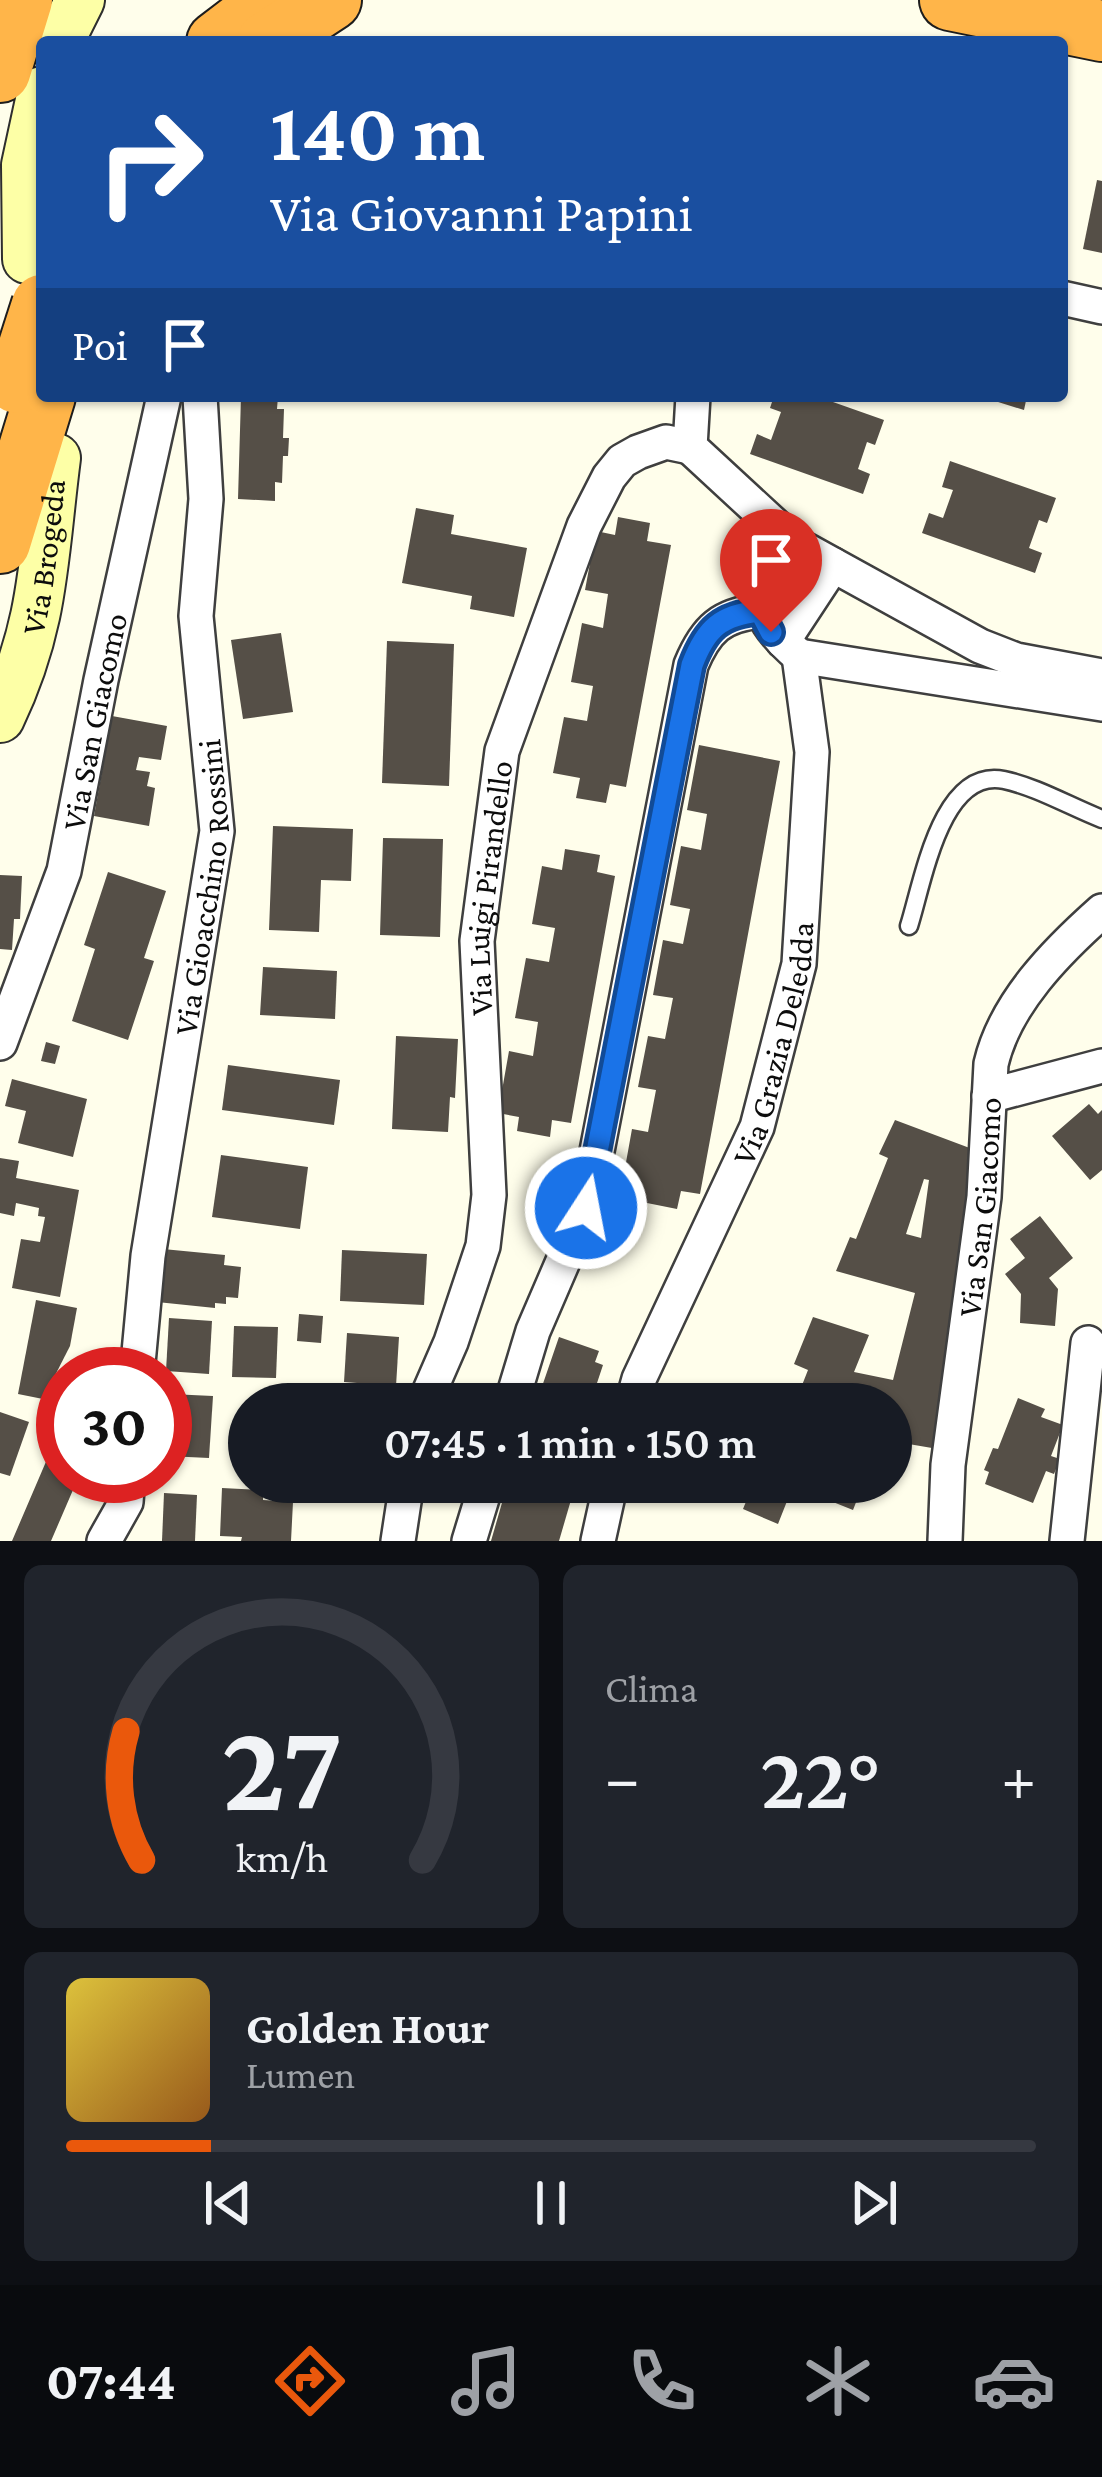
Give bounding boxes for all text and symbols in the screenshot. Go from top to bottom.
icon: right [72,84,228,240]
text: 140 m [270,85,485,178]
text: Via Giovanni Papini [270,183,693,243]
icon: arrive [152,312,218,378]
text: Poi [72,320,128,370]
street label: Via Brogeda [13,477,72,638]
pin [720,509,822,632]
icon: arrive [738,527,804,593]
street label: Via San Giacomo [54,609,134,833]
street label: Via Gioacchino Rossini [166,737,236,1038]
street label: Via Luigi Pirandello [458,758,519,1017]
street label: Via Grazia Deledda [724,921,820,1170]
street label: Via San Giacomo [950,1096,1008,1319]
position arrow [523,1145,649,1271]
speed limit sign: 30 [36,1347,192,1503]
text: 07:45 · 1 min · 150 m [384,1418,756,1468]
text: Clima [605,1667,698,1710]
text: 27 [221,1697,342,1836]
text: 22° [760,1727,881,1827]
text: − [605,1741,640,1814]
text: + [1001,1741,1036,1814]
text: km/h [235,1833,328,1880]
text: Golden Hour [246,2003,489,2053]
text: Lumen [246,2053,355,2096]
icon: previous [195,2170,261,2236]
icon: pause [518,2170,584,2236]
icon: next [841,2170,907,2236]
icon: directions [268,2339,352,2423]
icon: music [444,2339,528,2423]
icon: phone [620,2339,704,2423]
icon: climate [796,2339,880,2423]
icon: car [972,2339,1056,2423]
text: 07:44 [46,2351,176,2411]

